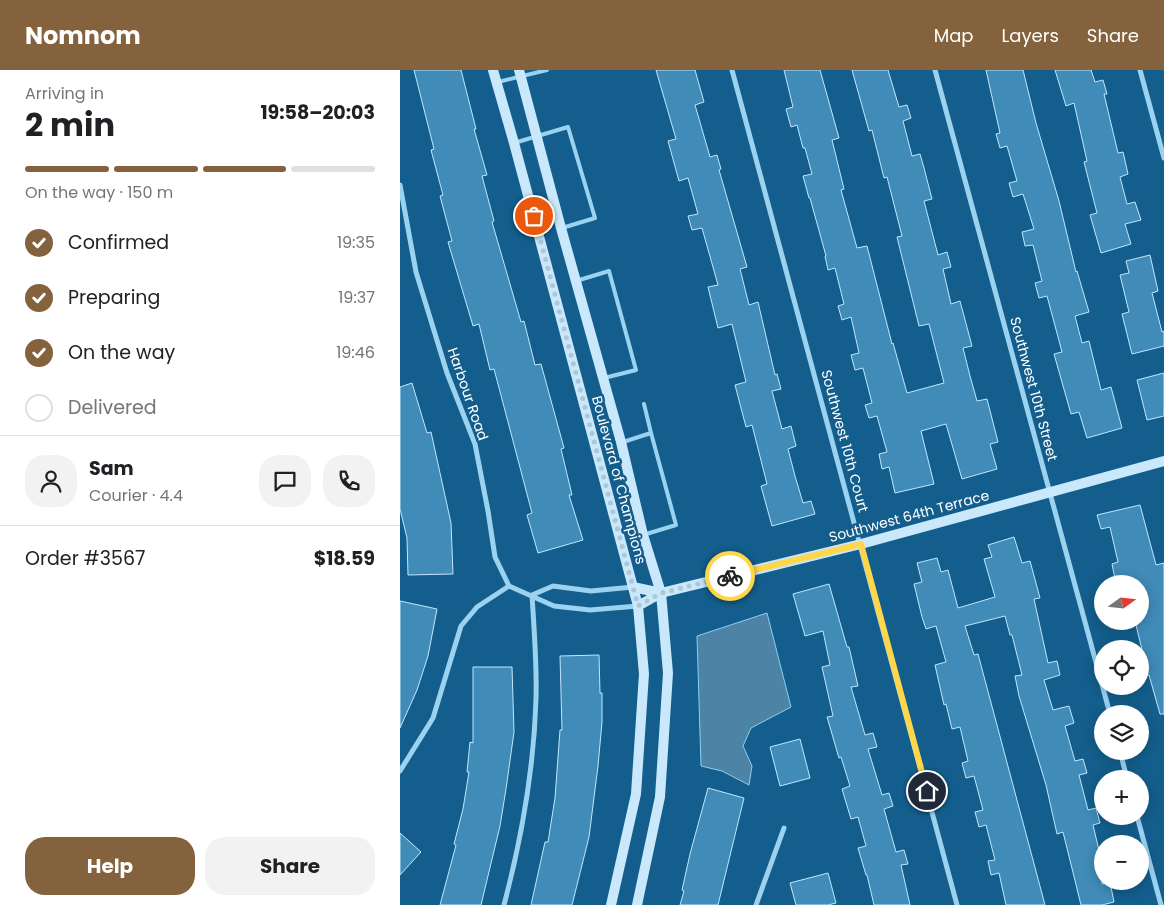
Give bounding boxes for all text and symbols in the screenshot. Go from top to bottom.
text: Nomnom [25,19,141,52]
text: Map [934,23,974,48]
text: Layers [1002,23,1059,48]
text: Share [1087,23,1139,48]
text: Arriving in [25,82,104,105]
text: 19:58–20:03 [260,99,375,126]
text: 2 min [25,102,115,147]
text: On the way · 150 m [25,181,173,204]
pin [513,195,555,237]
icon: bag [520,202,548,230]
icon: check [25,229,53,257]
text: Confirmed [68,229,169,256]
text: 19:35 [337,231,375,254]
icon: check [25,284,53,312]
text: Preparing [68,284,160,311]
text: 19:37 [338,286,375,309]
street label: Southwest 10th Street [1005,315,1063,463]
icon: check [25,339,53,367]
text: On the way [68,339,175,366]
text: 19:46 [336,341,375,364]
street label: Harbour Road [443,345,493,443]
street label: Southwest 10th Court [816,368,874,514]
text: Delivered [68,394,157,421]
street label: Boulevard of Champions [587,394,651,566]
button: person [25,455,77,507]
text: Sam [89,455,134,482]
button: chat [259,455,311,507]
button: phone [323,455,375,507]
text: Courier · 4.4 [89,484,183,507]
street label: Southwest 64th Terrace [827,485,992,547]
text: Order #3567 [25,545,145,572]
text: $18.59 [314,545,375,572]
courier [705,551,755,601]
icon: bike [716,562,744,590]
north arrow [1094,575,1149,630]
map controls [1094,575,1149,890]
button: locate [1094,640,1149,695]
button: layers [1094,705,1149,760]
pin [906,770,948,812]
button: + [1094,770,1149,825]
icon: home [913,777,941,805]
button: − [1094,835,1149,890]
button: Help [25,837,195,895]
button: Share [205,837,375,895]

